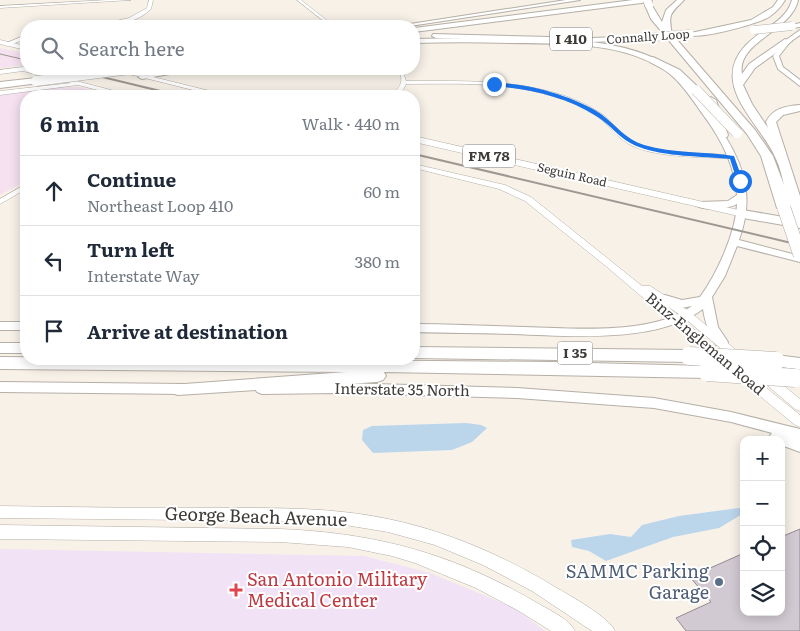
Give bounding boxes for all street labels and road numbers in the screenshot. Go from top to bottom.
street label: Connally Loop [606,24,690,48]
road number: I 410 [550,28,592,50]
road number: FM 78 [463,144,515,168]
street label: Seguin Road [536,157,610,191]
street label: Binz-Engleman Road [641,286,771,400]
road number: I 35 [558,342,592,364]
street label: Interstate 35 North [334,376,470,401]
street label: George Beach Avenue [164,499,348,532]

